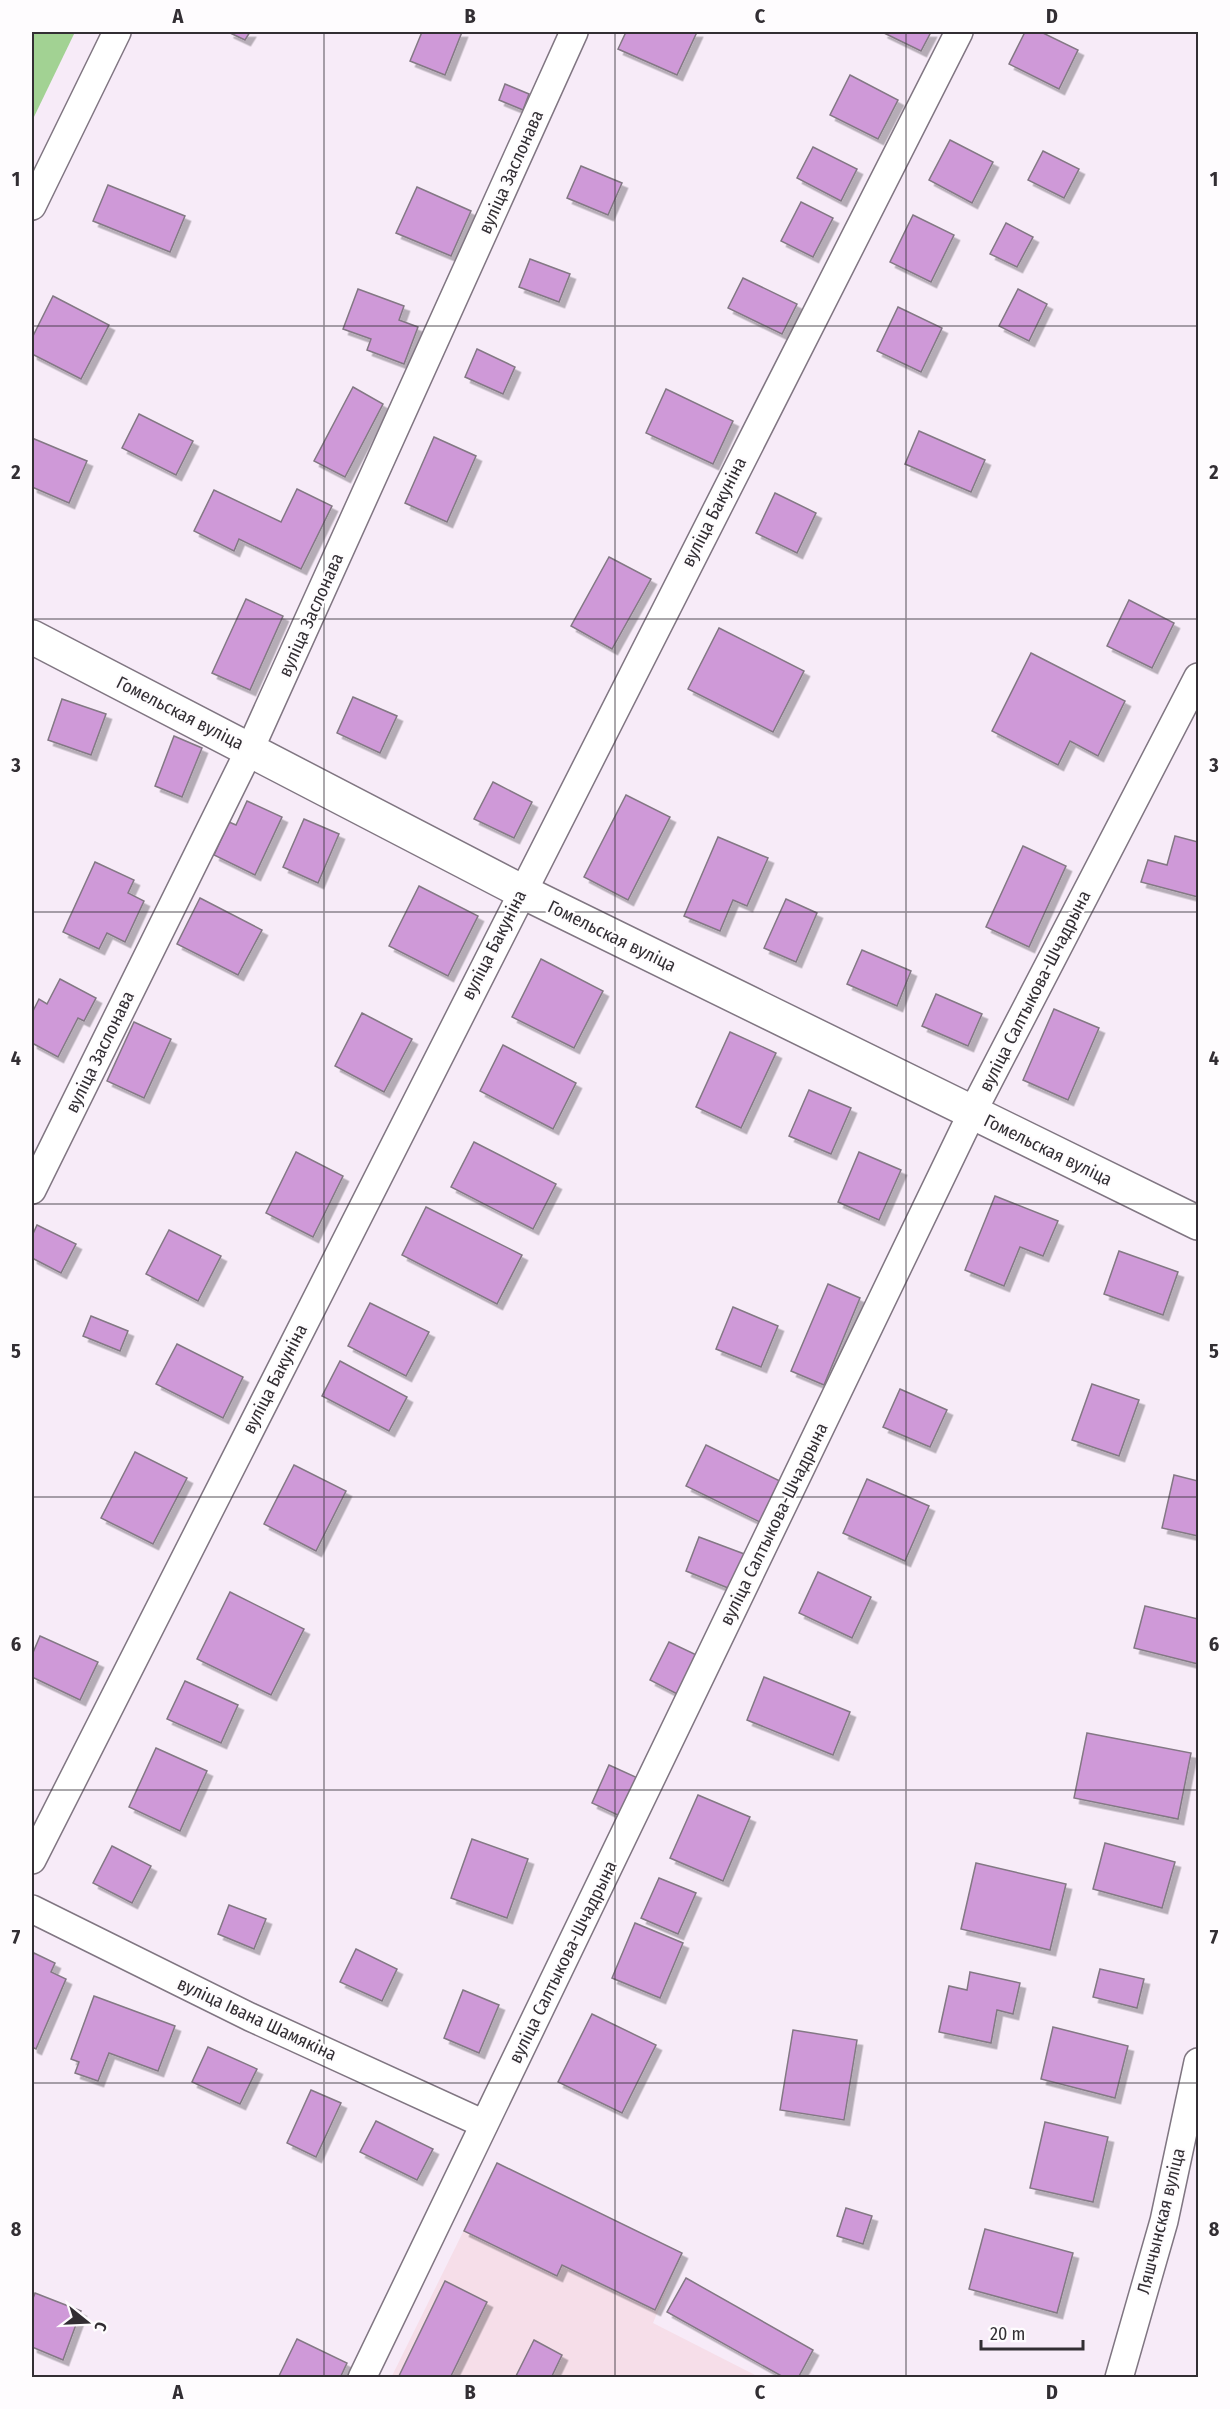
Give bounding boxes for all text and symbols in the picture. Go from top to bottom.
text: A [172,4,185,28]
text: B [464,4,476,28]
text: C [755,4,766,28]
text: D [1046,4,1058,28]
street label: вуліца Заслонава [474,107,548,237]
text: 1 [12,167,20,191]
text: 1 [1210,167,1218,191]
street label: вуліца Бакуніна [677,453,751,571]
text: 2 [10,460,21,484]
text: 2 [1208,460,1219,484]
street label: вуліца Заслонава [274,550,348,680]
street label: Гомельская вуліца [113,671,247,755]
text: 3 [10,753,21,777]
text: 3 [1208,753,1219,777]
street label: вуліца Бакуніна [457,886,531,1004]
street label: вуліца Салтыкова-Шчадрына [975,887,1095,1095]
street label: Гомельская вуліца [544,895,680,977]
street label: вуліца Заслонава [61,987,139,1117]
text: 4 [11,1046,21,1070]
text: 4 [1209,1046,1219,1070]
street label: Гомельская вуліца [980,1109,1116,1191]
street label: вуліца Бакуніна [238,1320,312,1438]
text: 5 [11,1339,21,1363]
text: 5 [1209,1339,1219,1363]
street label: вуліца Салтыкова-Шчадрына [715,1419,833,1629]
text: 6 [11,1632,21,1656]
text: 6 [1209,1632,1219,1656]
street label: вуліца Салтыкова-Шчадрына [504,1857,622,2067]
text: 7 [12,1925,21,1949]
text: 7 [1210,1925,1219,1949]
street label: вуліца Івана Шамякіна [174,1972,340,2066]
street label: Ляшчынская вуліца [1132,2146,1190,2296]
text: 8 [11,2217,22,2241]
text: 8 [1209,2217,1220,2241]
north arrow [57,2292,117,2352]
scale bar [981,2313,1083,2351]
text: С [90,2320,111,2334]
text: 20 m [990,2323,1025,2345]
text: A [172,2380,185,2404]
text: B [464,2380,476,2404]
text: C [755,2380,766,2404]
text: D [1046,2380,1058,2404]

